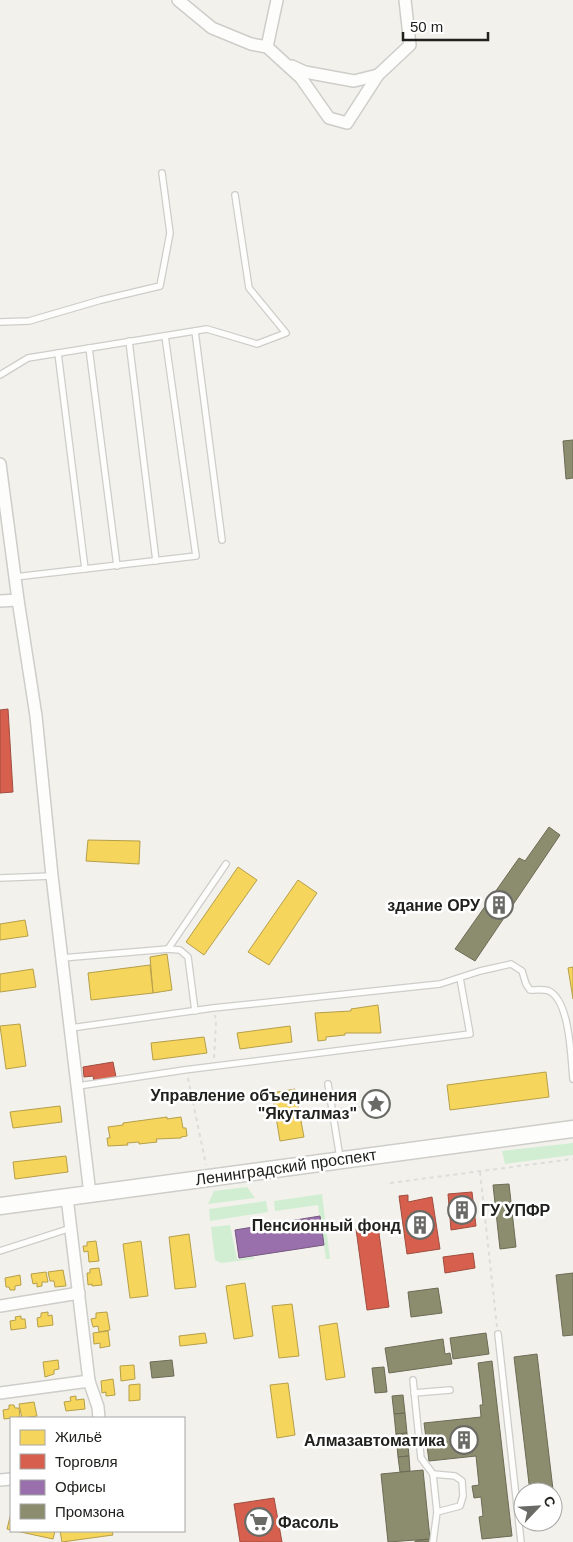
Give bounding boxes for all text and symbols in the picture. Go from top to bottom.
scale bar [403,10,488,42]
text: 50 m [410,18,443,35]
building icon: здание ОРУ [484,890,514,920]
place label: здание ОРУ [387,897,481,914]
place label: Управление объединения "Якуталмаз" [151,1087,357,1122]
place icon: Управление объединения "Якуталмаз" [361,1089,391,1119]
street label: Ленинградский проспект [194,1146,378,1188]
building icon: ГУ УПФР [447,1195,477,1225]
place label: ГУ УПФР [481,1202,551,1219]
building icon: Пенсионный фонд [405,1210,435,1240]
place label: Пенсионный фонд [252,1217,401,1234]
legend [10,1417,185,1532]
building icon: Алмазавтоматика [449,1425,479,1455]
text: Жильё [55,1428,102,1445]
place label: Алмазавтоматика [304,1432,445,1449]
text: Торговля [55,1453,118,1470]
text: Офисы [55,1478,106,1495]
north arrow [513,1482,563,1532]
text: С [540,1494,559,1509]
text: Промзона [55,1503,125,1520]
supermarket icon: Фасоль [244,1507,274,1537]
place label: Фасоль [278,1514,339,1531]

